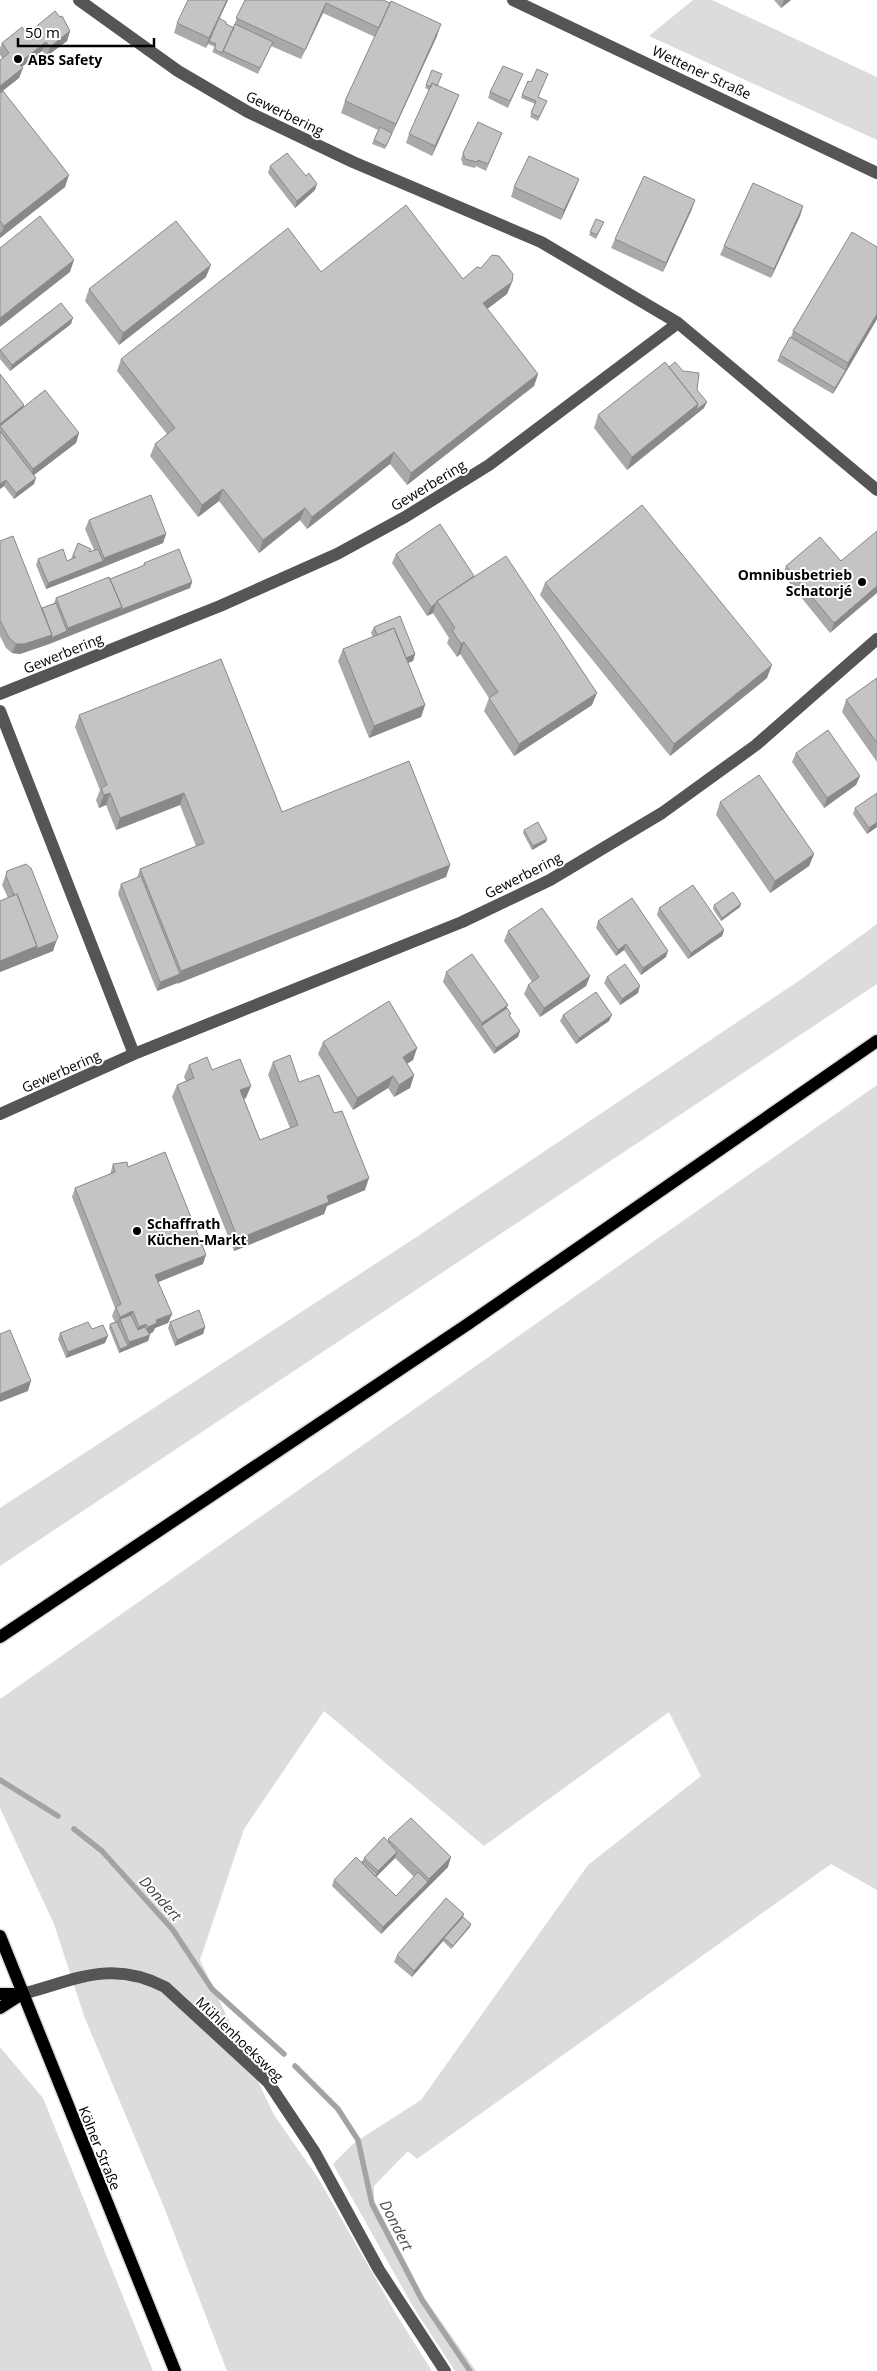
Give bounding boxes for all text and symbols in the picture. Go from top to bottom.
scale bar [18,15,154,47]
text: 50 m [25,22,60,42]
street label: Wettener Straße [649,41,755,103]
place label: ABS Safety [28,50,102,69]
marker: ABS Safety [12,53,24,65]
street label: Gewerbering [243,86,327,140]
street label: Gewerbering [387,455,469,515]
place label: Omnibusbetrieb Schatorjé [738,565,852,600]
marker: Omnibusbetrieb Schatorjé [856,576,868,588]
street label: Gewerbering [20,628,106,678]
street label: Gewerbering [481,847,565,903]
street label: Gewerbering [19,1045,104,1097]
place label: Schaffrath Küchen-Markt [147,1214,247,1249]
marker: Schaffrath Küchen-Markt [131,1225,143,1237]
water label: Dondert [135,1871,187,1926]
street label: Mühlenhoeksweg [192,1992,288,2086]
street label: Kölner Straße [75,2103,126,2193]
water label: Dondert [376,2196,419,2255]

